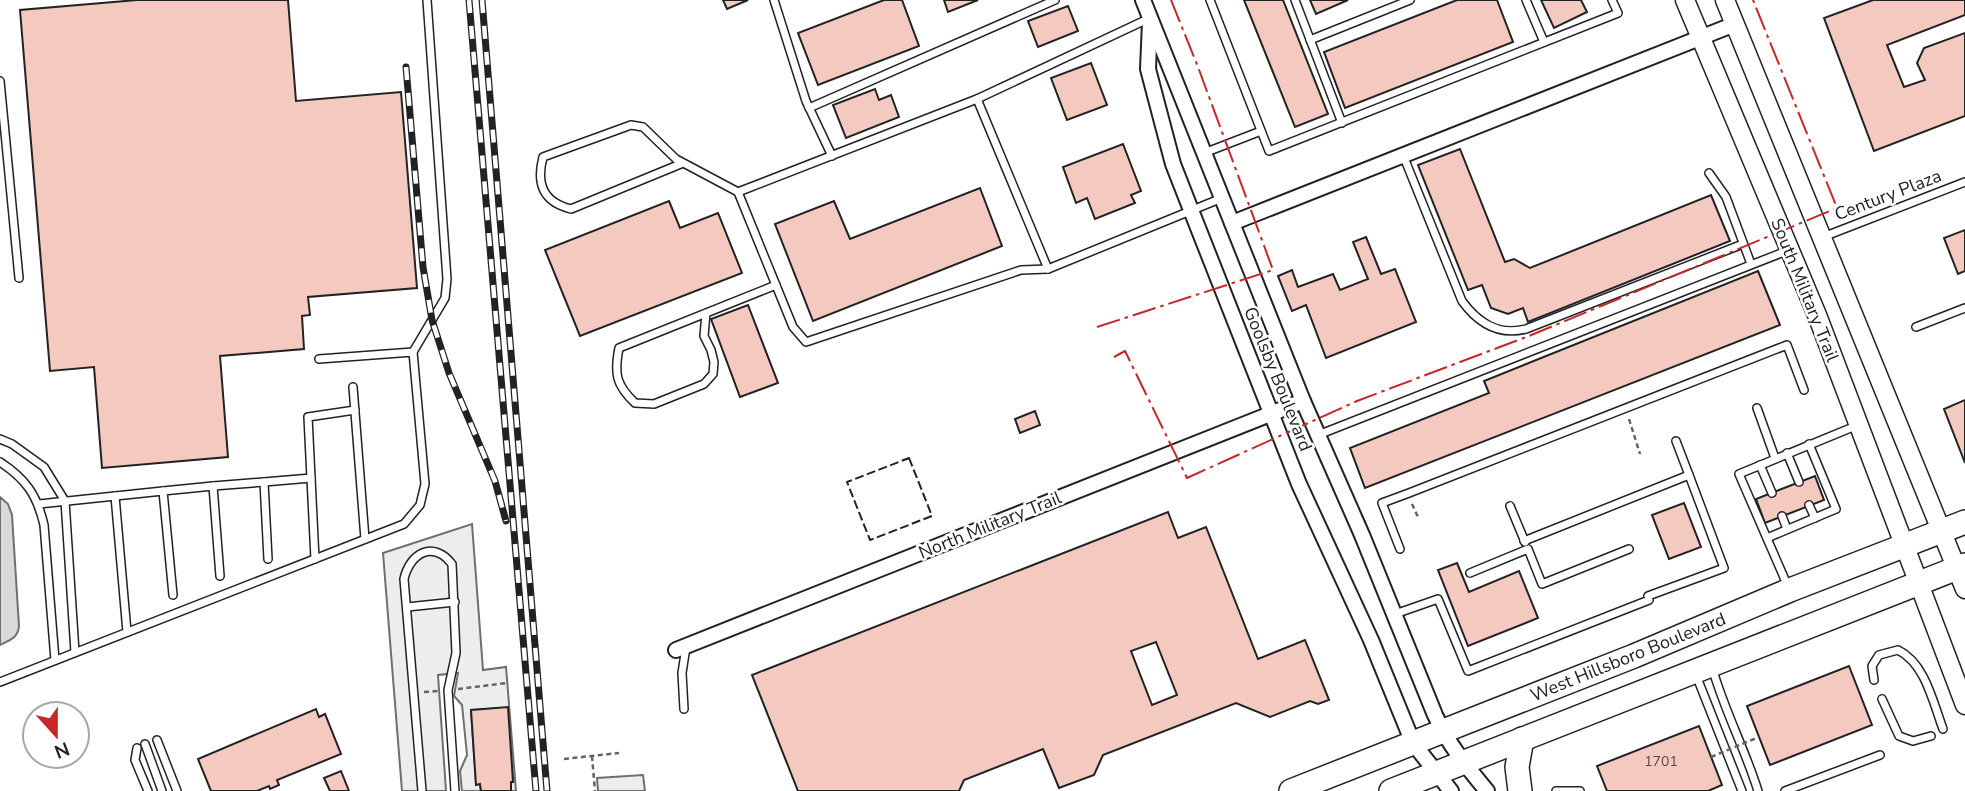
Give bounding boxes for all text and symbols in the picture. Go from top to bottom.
street label: Century Plaza [1831,164,1945,226]
street label: South Military Trail [1765,215,1845,366]
street label: Goolsby Boulevard [1238,303,1318,455]
street label: North Military Trail [915,485,1066,565]
street label: West Hillsboro Boulevard [1527,607,1729,707]
north arrow [21,700,91,770]
text: N [50,735,73,765]
house number: 1701 [1644,752,1678,771]

